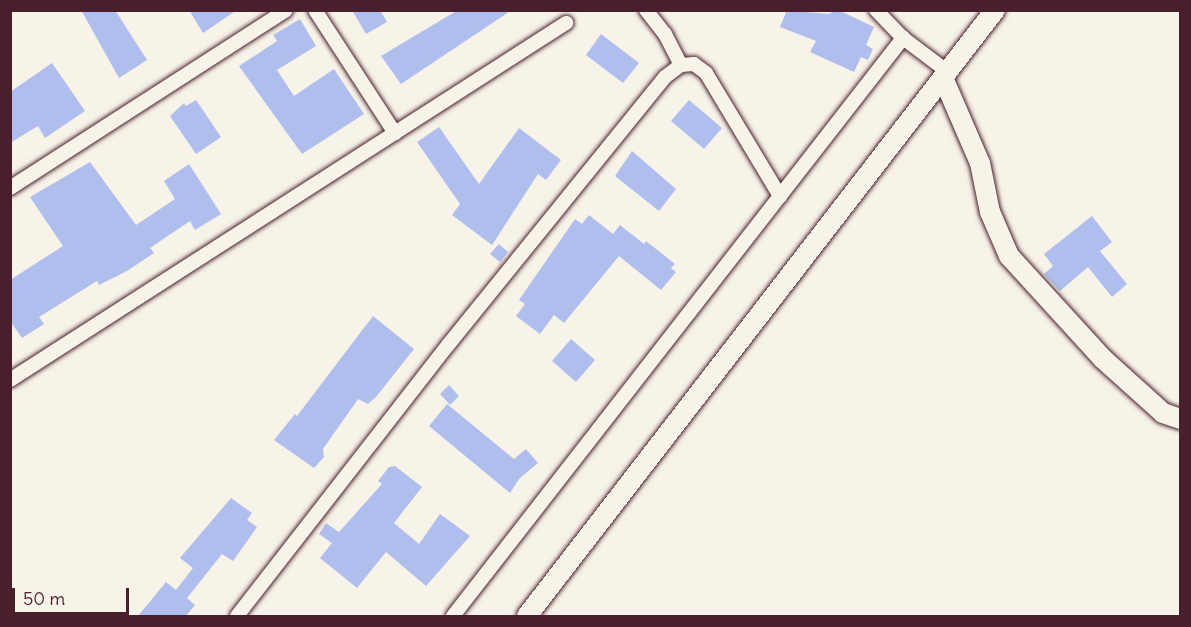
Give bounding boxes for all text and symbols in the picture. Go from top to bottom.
scale bar [15,576,132,614]
text: 50 m [23,587,65,610]

